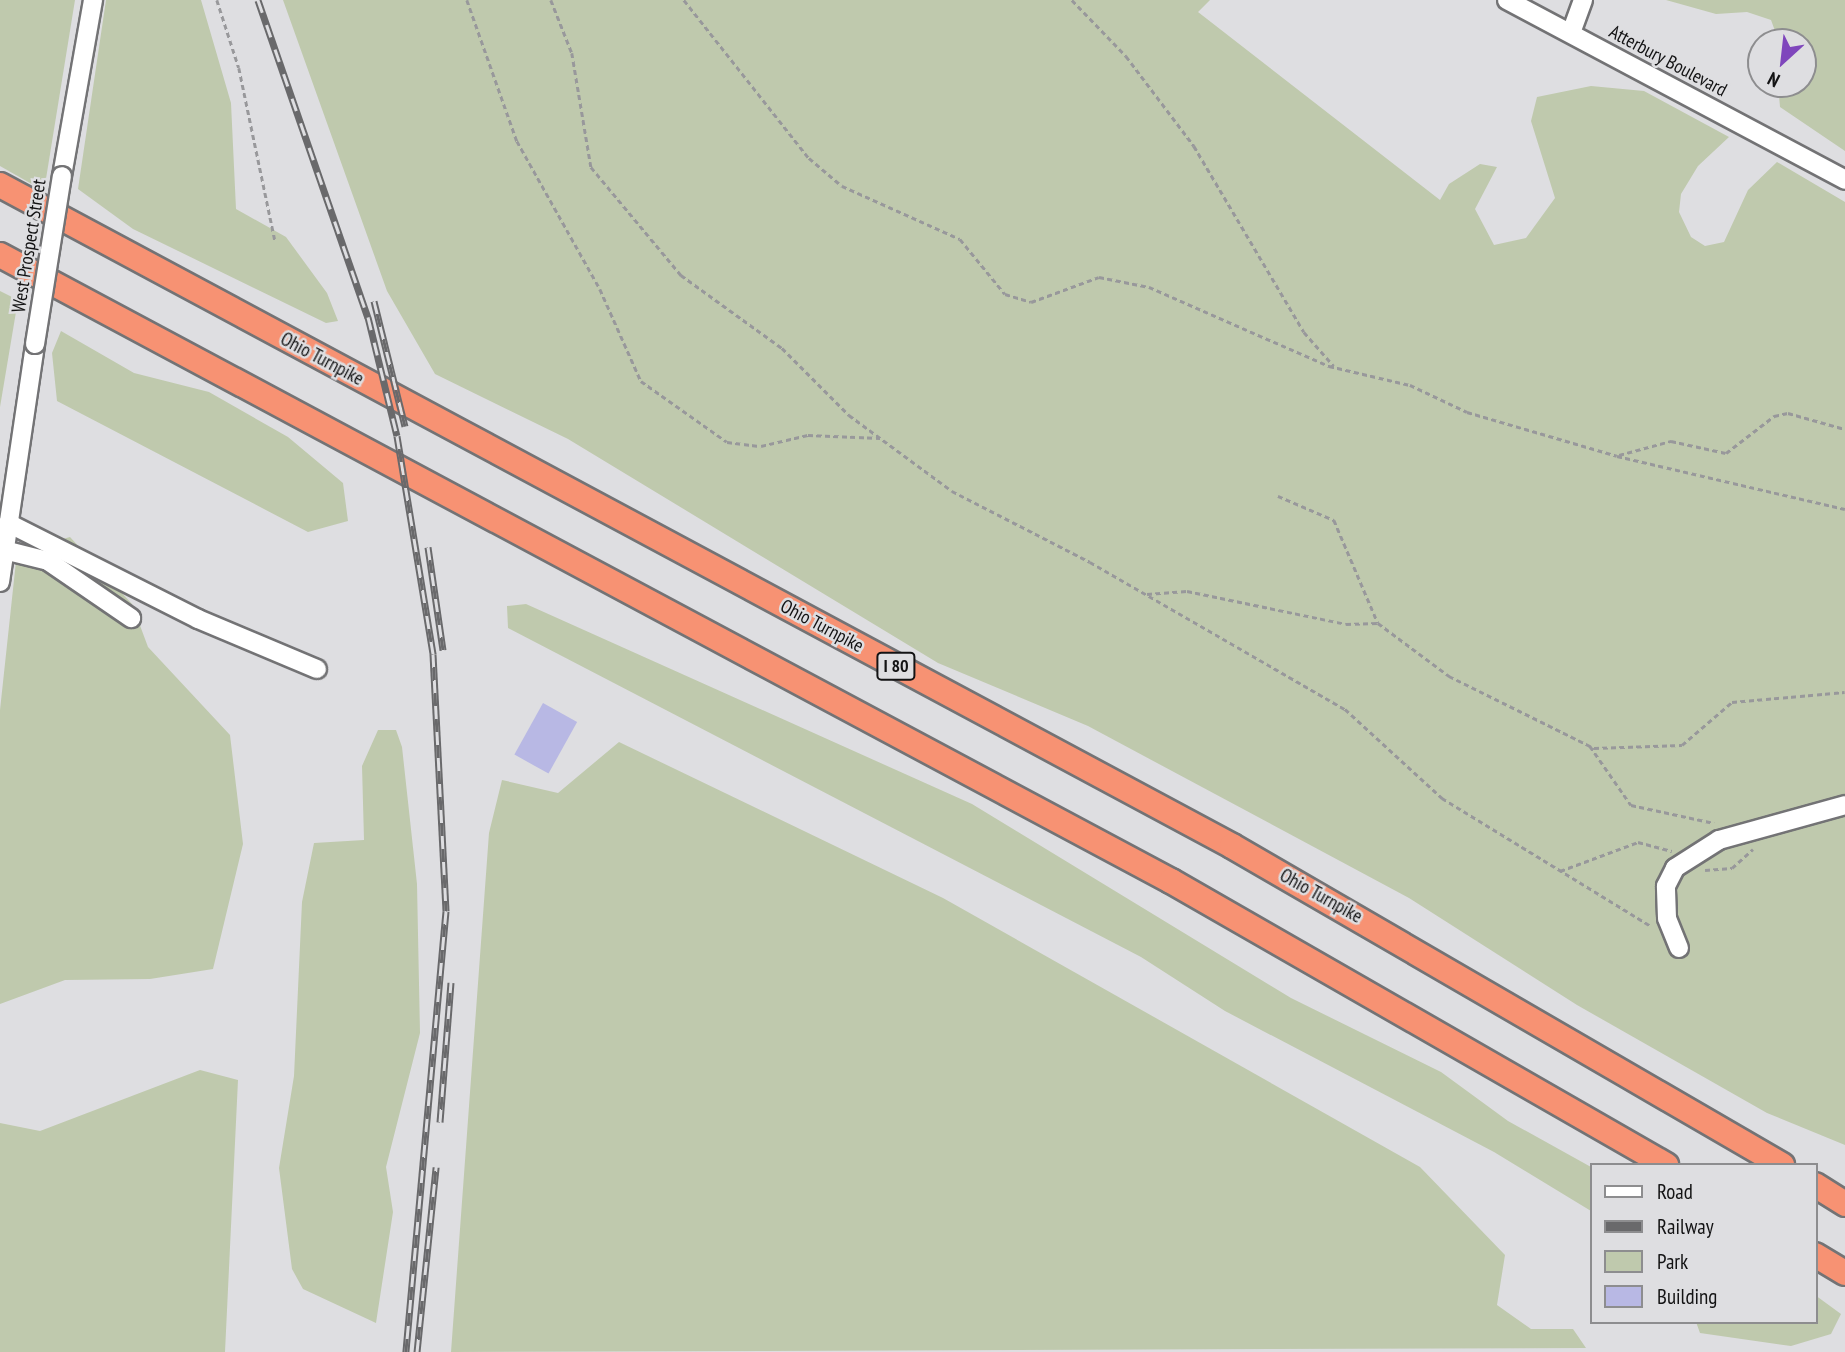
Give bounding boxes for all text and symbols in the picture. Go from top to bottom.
street label: Atterbury Boulevard [1605,20,1731,102]
north arrow [1747,28,1817,98]
text: N [1763,67,1783,93]
street label: West Prospect Street [7,178,51,314]
street label: Ohio Turnpike [276,328,368,390]
street label: Ohio Turnpike [776,595,868,657]
road number: I 80 [875,652,917,680]
street label: Ohio Turnpike [1276,864,1366,928]
legend [1590,1163,1817,1324]
text: Road [1657,1178,1693,1205]
text: Railway [1657,1213,1714,1240]
text: Park [1657,1248,1688,1275]
text: Building [1657,1283,1717,1310]

